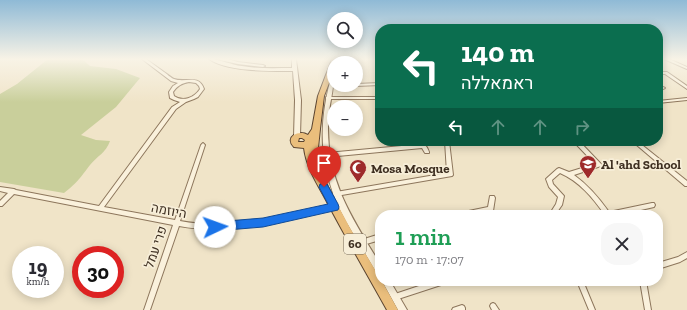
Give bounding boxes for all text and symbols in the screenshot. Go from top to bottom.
map controls [327,12,363,136]
button: search [327,12,363,48]
text: 140 m [461,36,534,69]
icon: left [395,40,447,92]
button: + [327,56,363,92]
text: ראמאללה [461,72,533,94]
button: − [327,100,363,136]
icon: left [445,116,467,138]
icon: ahead [487,116,509,138]
icon: ahead [529,116,551,138]
icon: right [571,116,593,138]
pin [307,146,341,187]
icon: arrive [313,152,335,174]
school or university icon: Al 'ahd School [578,154,598,179]
place label: Al 'ahd School [601,157,681,172]
mosque icon: Mosa Mosque [348,158,368,183]
place label: Mosa Mosque [371,161,450,176]
street label: היוזמה [150,200,188,221]
position arrow [194,206,236,248]
text: 1 min [395,222,451,251]
button: close [601,223,643,265]
street label: פרי עמל [141,224,170,270]
road number: 60 [344,234,366,254]
speed limit sign: 30 [72,246,124,298]
text: 170 m · 17:07 [395,252,464,267]
text: 19 [29,255,47,279]
text: km/h [27,276,49,288]

